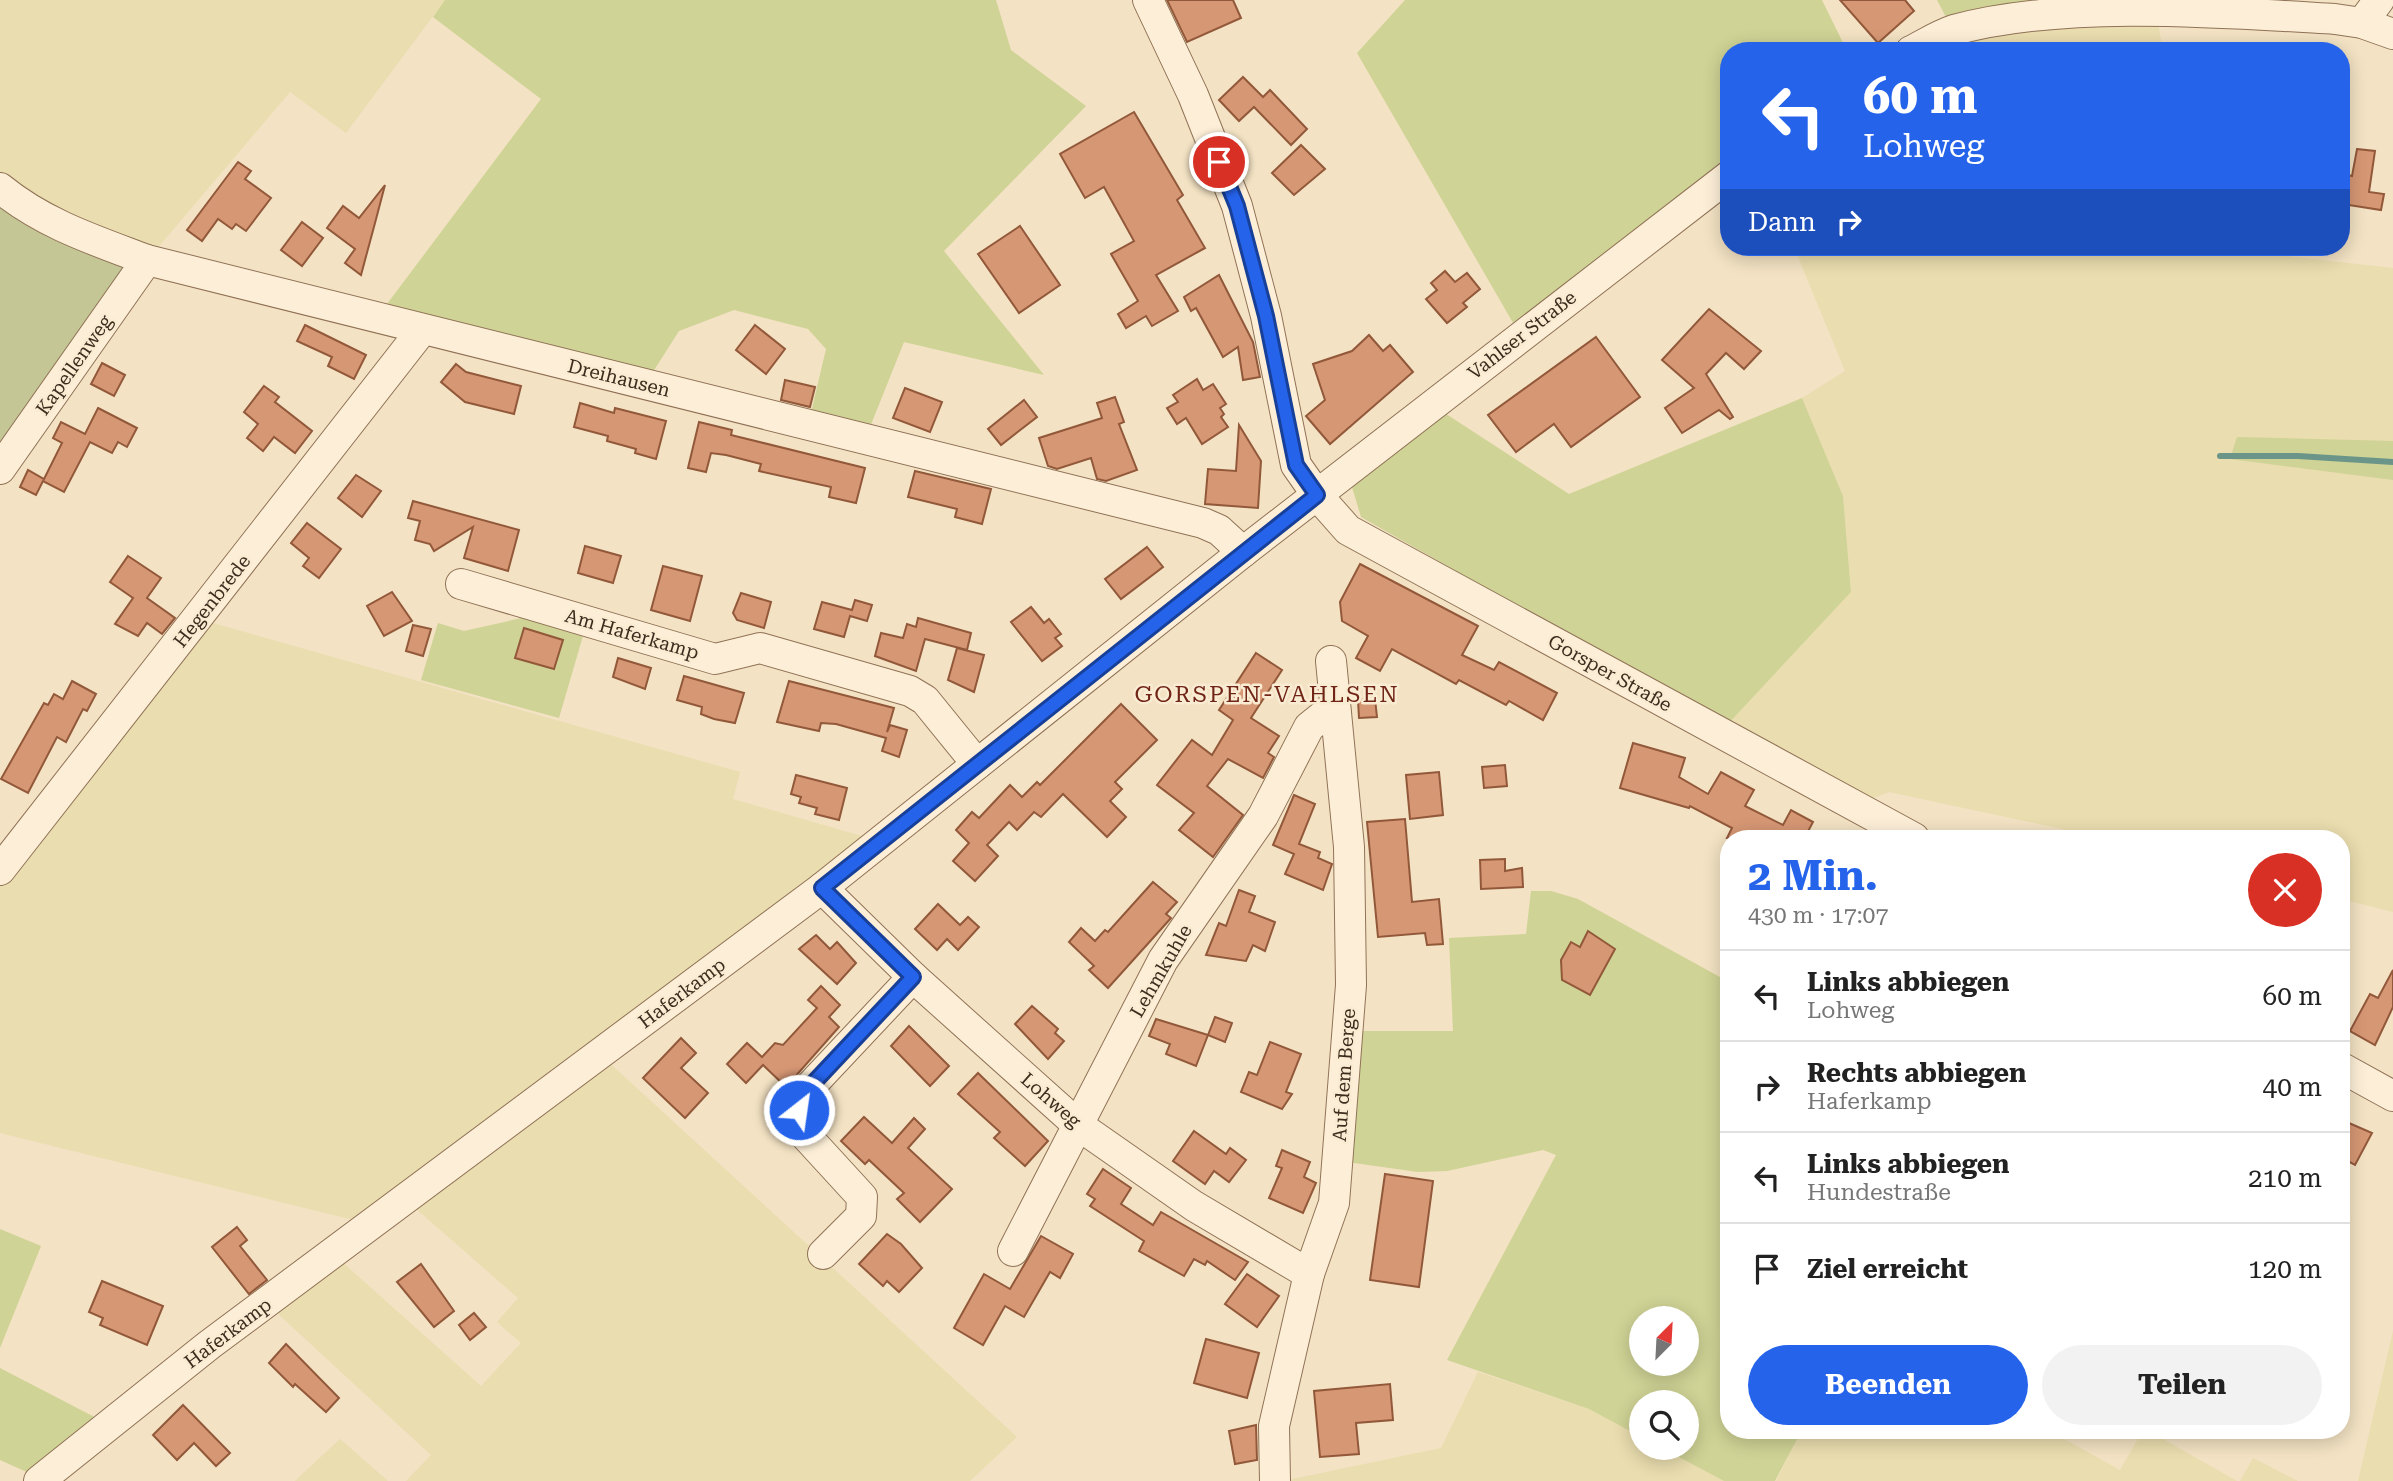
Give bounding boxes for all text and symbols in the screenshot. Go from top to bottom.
text: 60 m [1863,68,1978,125]
icon: left [1748,70,1839,161]
text: Lohweg [1863,127,1984,165]
pin [1189,132,1249,192]
icon: arrive [1200,143,1238,181]
icon: right [1830,203,1868,241]
text: Dann [1748,207,1816,237]
street label: Vahlser Straße [1463,286,1581,384]
street label: Kapellenweg [31,310,117,420]
street label: Dreihausen [565,354,673,402]
street label: Hegenbrede [169,550,255,652]
street label: Am Haferkamp [562,604,702,664]
street label: Gorsper Straße [1544,629,1676,717]
district label: GORSPEN-VAHLSEN [1134,681,1400,708]
text: 2 Min. [1748,851,1878,900]
button: close [2248,853,2322,927]
text: 430 m · 17:07 [1748,902,1888,929]
street label: Lehmkuhle [1125,920,1197,1022]
street label: Haferkamp [634,953,730,1033]
text: Links abbiegen [1807,967,2010,997]
icon: left [1748,977,1786,1015]
text: 60 m [2263,981,2322,1011]
text: Lohweg [1807,997,1894,1024]
street label: Auf dem Berge [1328,1008,1360,1142]
text: Rechts abbiegen [1807,1058,2026,1088]
street label: Lohweg [1016,1068,1086,1132]
icon: right [1748,1068,1786,1106]
text: 40 m [2263,1072,2322,1102]
position arrow [762,1073,836,1147]
text: Haferkamp [1807,1088,1932,1115]
text: Links abbiegen [1807,1149,2010,1179]
icon: left [1748,1159,1786,1197]
text: 210 m [2248,1163,2322,1193]
text: Hundestraße [1807,1179,1951,1206]
icon: arrive [1748,1250,1786,1288]
text: Ziel erreicht [1807,1254,1968,1284]
text: 120 m [2248,1254,2322,1284]
street label: Haferkamp [180,1293,276,1373]
north arrow [1629,1306,1699,1376]
map controls [1629,1306,1699,1460]
button: Beenden [1748,1345,2028,1425]
button: Teilen [2042,1345,2322,1425]
button: search [1629,1390,1699,1460]

